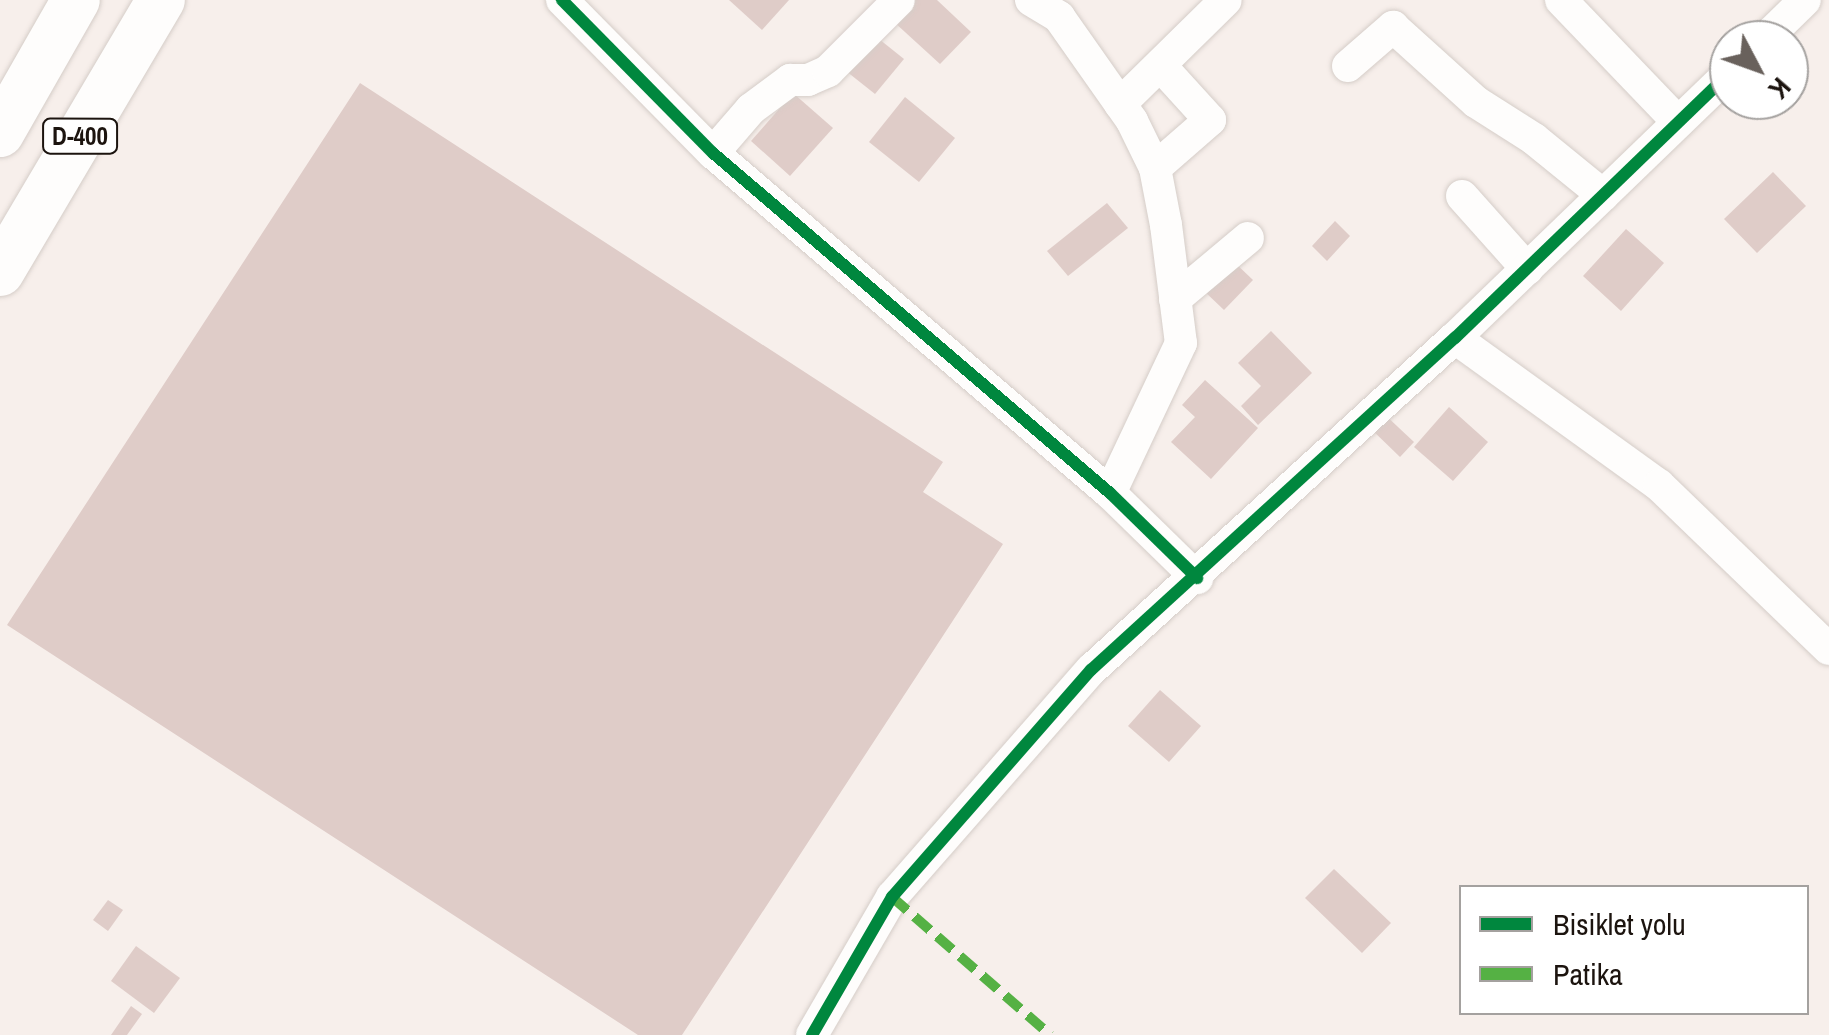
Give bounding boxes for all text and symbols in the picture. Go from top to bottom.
north arrow [1709,20,1809,120]
text: K [1760,70,1800,107]
road number: D-400 [40,116,120,156]
legend [1459,885,1809,1015]
text: Bisiklet yolu [1553,904,1686,944]
text: Patika [1553,954,1623,994]

